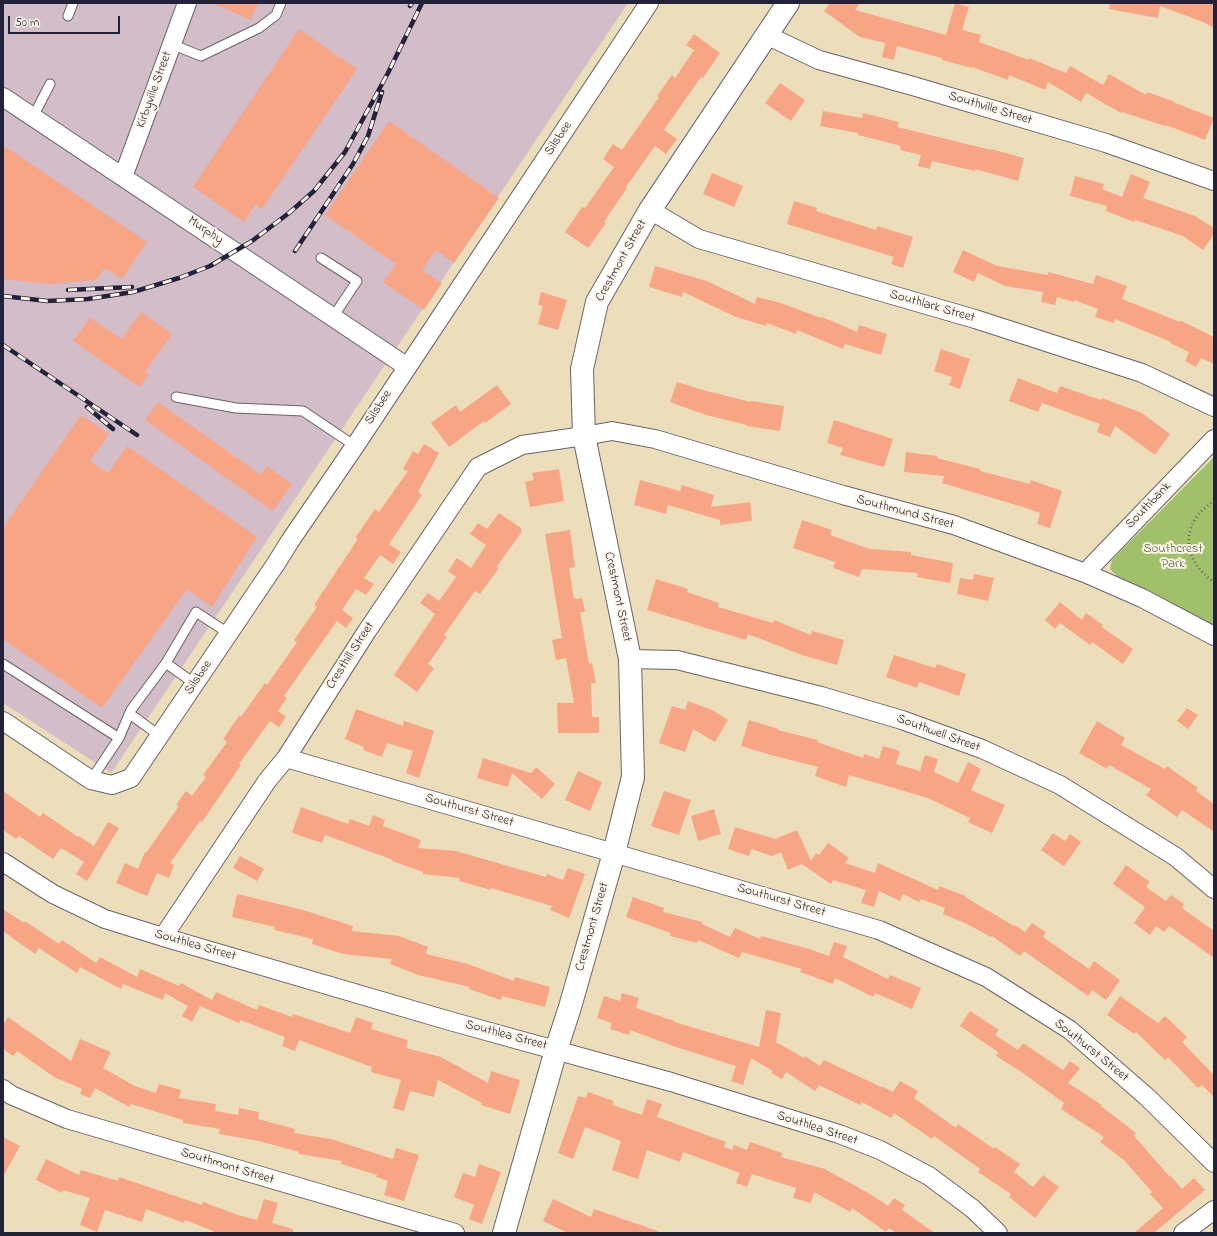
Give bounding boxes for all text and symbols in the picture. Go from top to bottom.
scale bar [10,8,122,34]
text: 50 m [15,14,39,32]
street label: Kirbyville Street [134,50,176,130]
street label: Southville Street [946,89,1034,129]
street label: Silsbee [542,119,576,159]
street label: Murphy [184,214,226,248]
street label: Crestmont Street [593,217,651,305]
street label: Southlark Street [888,287,976,327]
street label: Silsbee [362,388,396,428]
street label: Southbank [1123,479,1175,533]
street label: Southmund Street [855,492,955,534]
park label: Southcrest Park [1143,542,1203,573]
street label: Crestmont Street [600,551,634,643]
street label: Cresthill Street [324,620,378,692]
street label: Silsbee [182,658,216,698]
street label: Southwell Street [894,712,982,756]
street label: Southurst Street [423,791,515,831]
street label: Crestmont Street [573,881,613,973]
street label: Southurst Street [735,881,827,921]
street label: Southlea Street [152,927,238,965]
street label: Southurst Street [1051,1016,1131,1086]
street label: Southlea Street [463,1018,549,1054]
street label: Southlea Street [775,1109,859,1149]
street label: Southmont Street [178,1145,276,1189]

